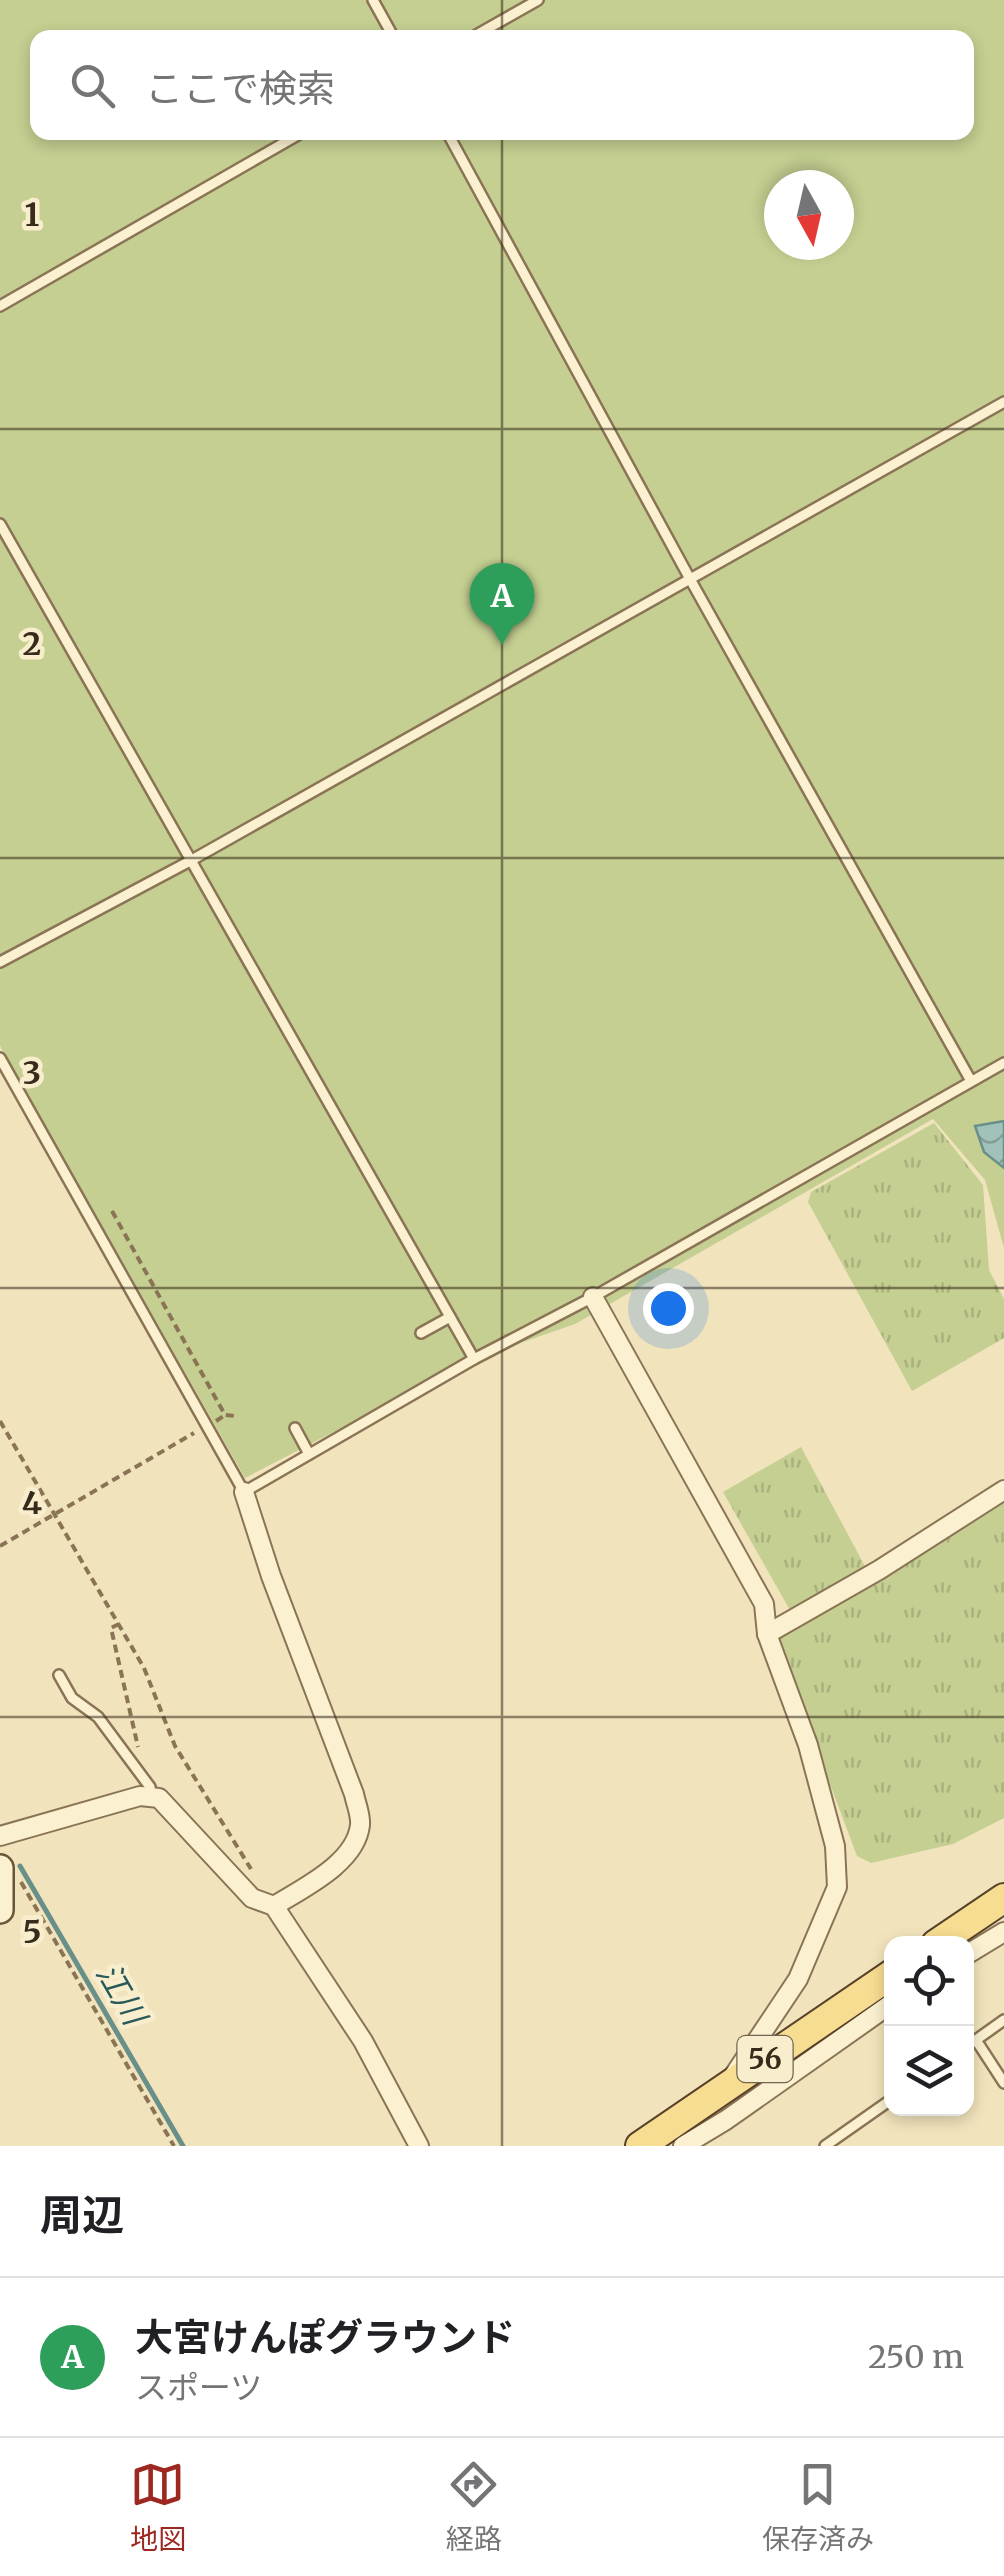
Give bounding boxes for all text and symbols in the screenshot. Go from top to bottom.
search box [30,30,974,140]
icon: search [65,58,120,113]
text: ここで検索 [145,65,335,112]
north arrow [764,170,854,260]
text: 1 [25,195,40,235]
pin: A [470,562,534,645]
text: 2 [23,624,41,664]
text: 3 [23,1053,41,1093]
your location [643,1283,694,1334]
text: 4 [22,1483,42,1523]
text: 5 [23,1912,41,1952]
map controls [884,1936,974,2116]
button: locate [884,1936,974,2026]
water label: 江川 [88,1956,156,2034]
button: layers [884,2026,974,2116]
road number: 56 [738,2036,792,2082]
text: 周辺 [40,2189,124,2241]
text: 大宮けんぽグラウンド [135,2314,515,2361]
text: A [61,2337,84,2377]
text: 250 m [868,2337,964,2377]
text: スポーツ [135,2368,262,2408]
tab: 地図 [130,2457,186,2557]
tab: 経路 [446,2457,502,2557]
tab: 保存済み [762,2457,874,2557]

